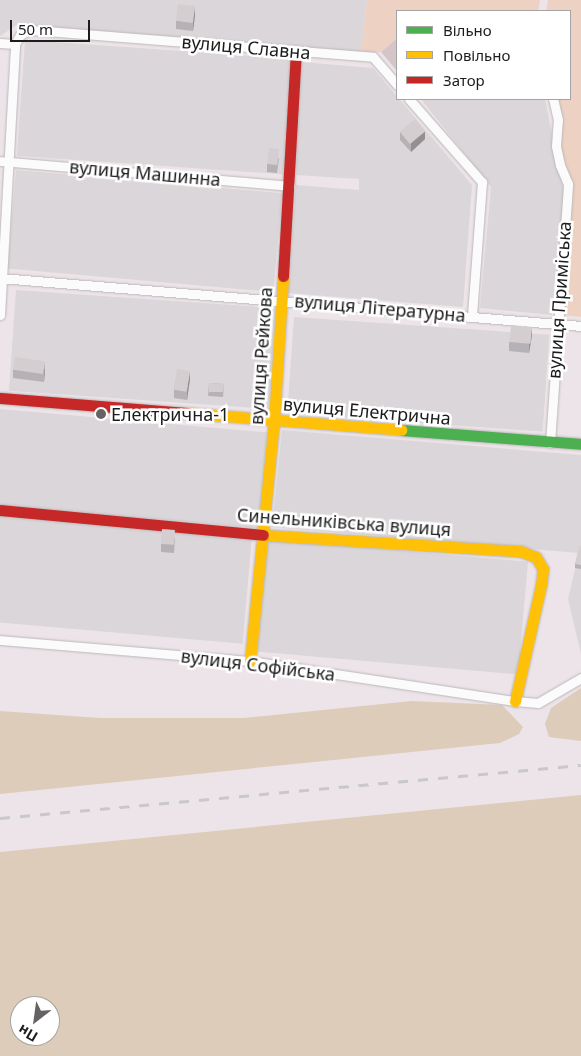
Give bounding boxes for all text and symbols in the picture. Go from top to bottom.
scale bar [12,10,92,42]
legend [396,10,571,100]
text: 50 m [18,19,53,39]
text: Вільно [443,20,492,40]
street label: вулиця Славна [181,31,311,63]
text: Повільно [443,45,510,65]
text: Затор [443,70,485,90]
street label: вулиця Машинна [68,156,222,190]
street label: вулиця Приміська [543,221,575,379]
street label: вулиця Рейкова [245,286,277,426]
street label: вулиця Літературна [294,290,466,326]
street label: вулиця Електрична [282,393,452,429]
place label: Електрична-1 [111,403,229,425]
marker: Електрична-1 [95,408,107,420]
street label: Синельниківська вулиця [236,504,452,540]
street label: вулиця Софійська [180,645,336,685]
north arrow [10,996,60,1046]
text: Пн [14,1020,41,1047]

